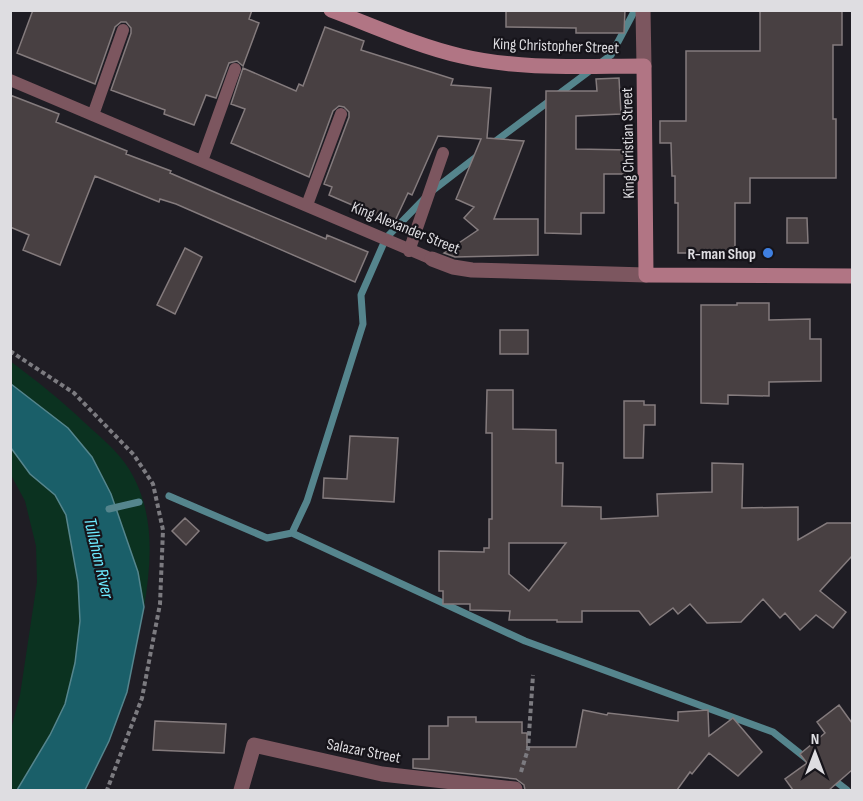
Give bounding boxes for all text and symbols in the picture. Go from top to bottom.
street label: King Christopher Street [493,35,619,58]
street label: King Christian Street [618,87,639,199]
street label: King Alexander Street [348,198,463,259]
place label: R-man Shop [687,245,756,264]
marker: R-man Shop [761,246,775,260]
water label: Tullahan River [79,516,118,602]
north arrow [785,723,845,783]
text: N [811,730,819,749]
street label: Salazar Street [325,735,402,768]

